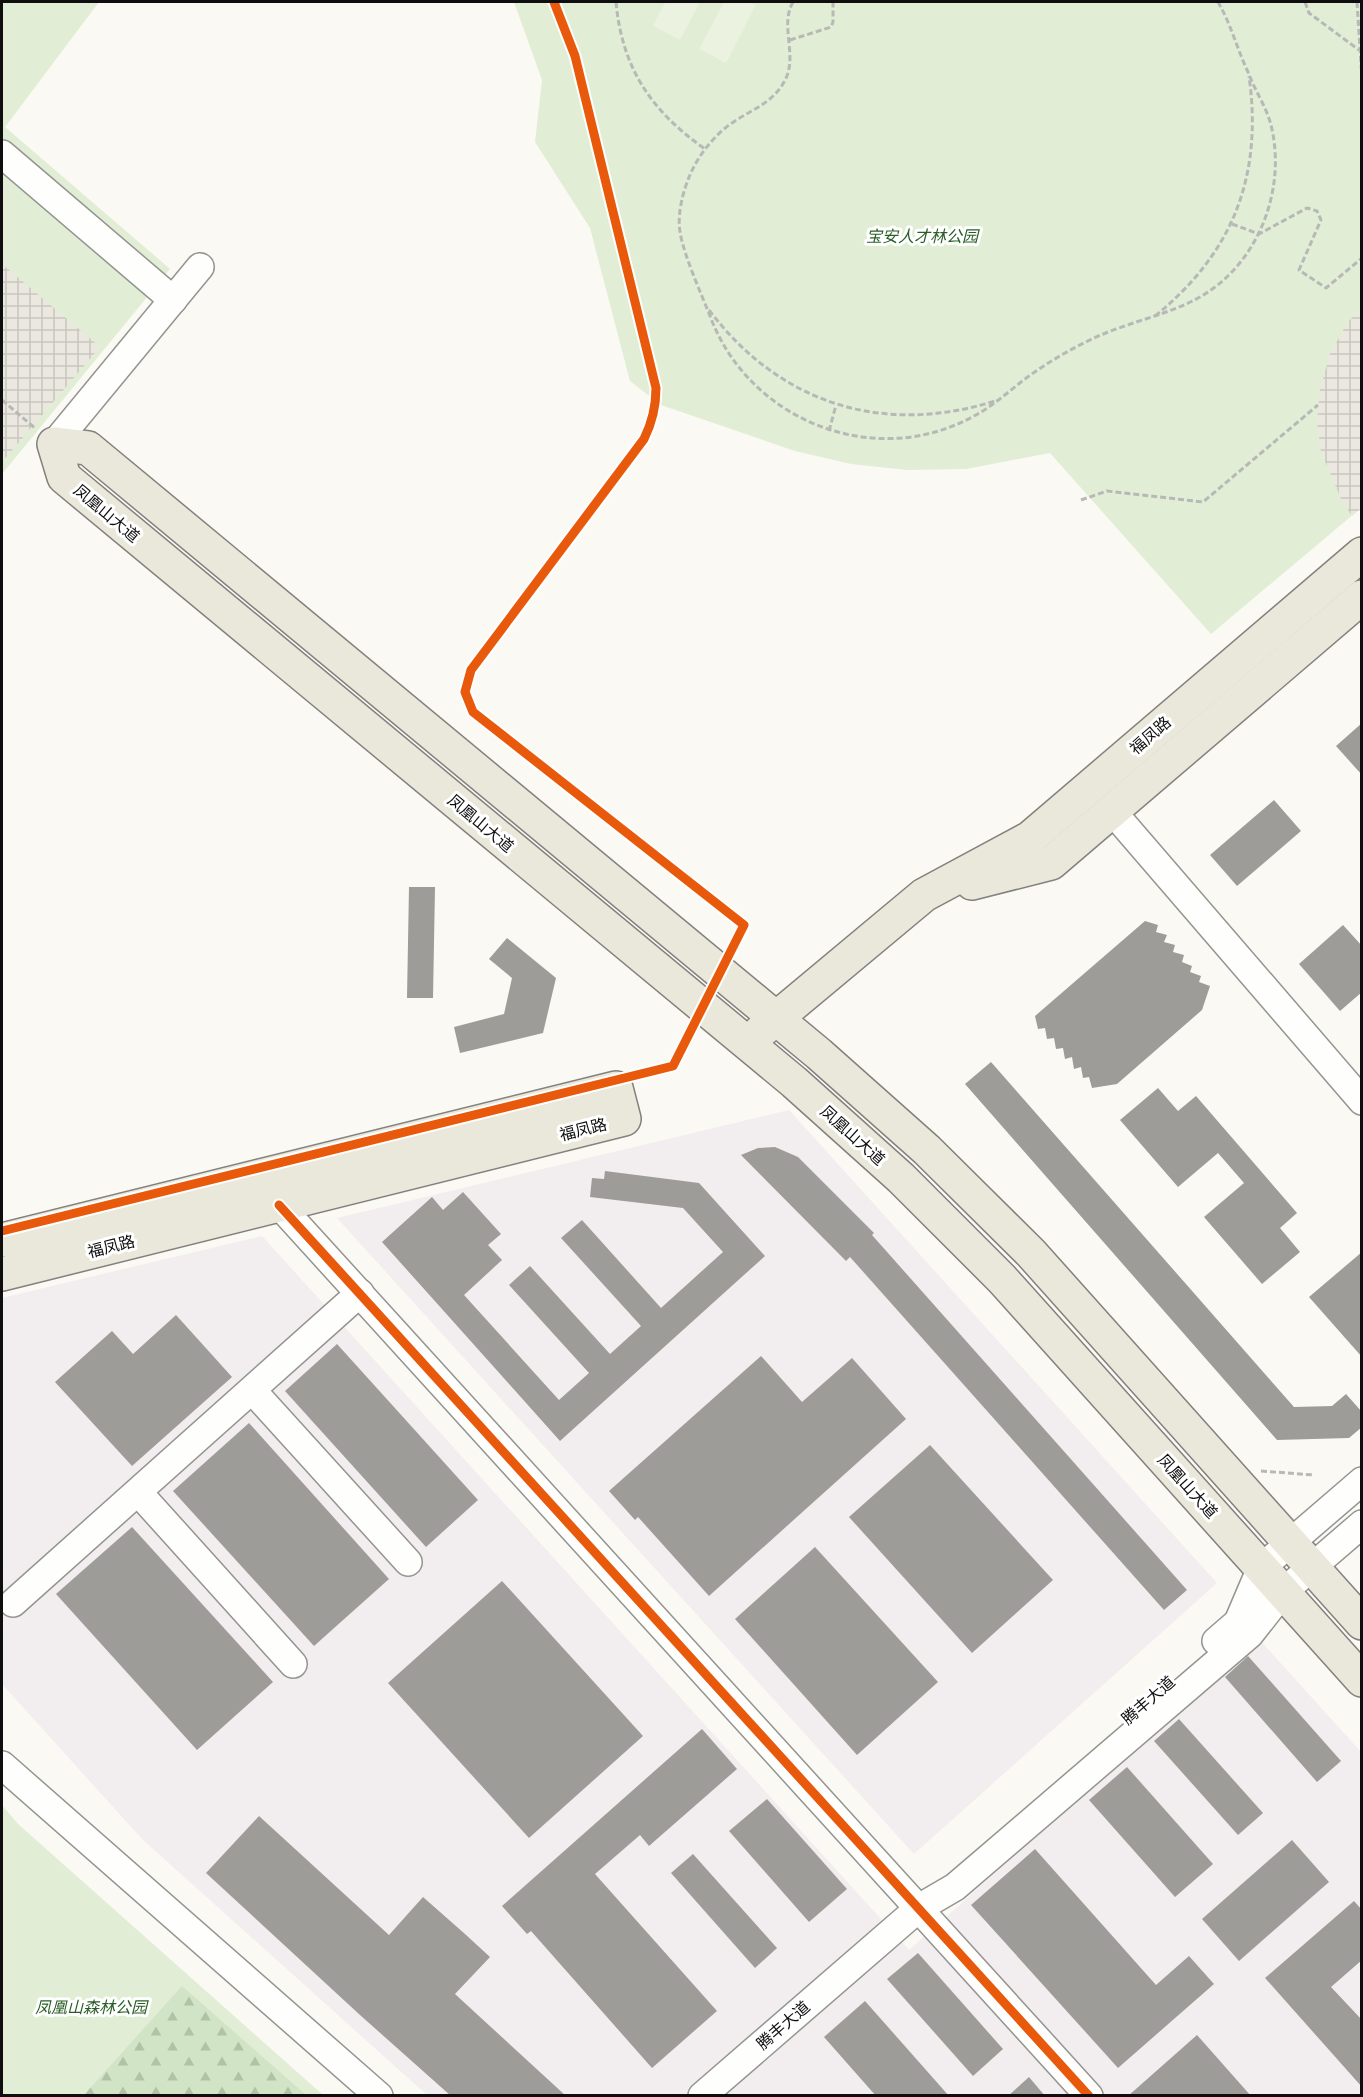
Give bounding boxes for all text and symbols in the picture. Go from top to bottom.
park label: 宝安人才林公园 [866,225,980,247]
street label: 凤凰山大道 [69,479,145,547]
street label: 福凤路 [1125,711,1175,759]
street label: 凤凰山大道 [443,789,519,857]
street label: 凤凰山大道 [816,1100,890,1170]
street label: 福凤路 [557,1113,609,1145]
street label: 福凤路 [85,1230,137,1262]
street label: 凤凰山大道 [1153,1449,1223,1523]
street label: 腾丰大道 [1117,1671,1179,1729]
park label: 凤凰山森林公园 [35,1996,149,2018]
street label: 腾丰大道 [752,1996,814,2054]

